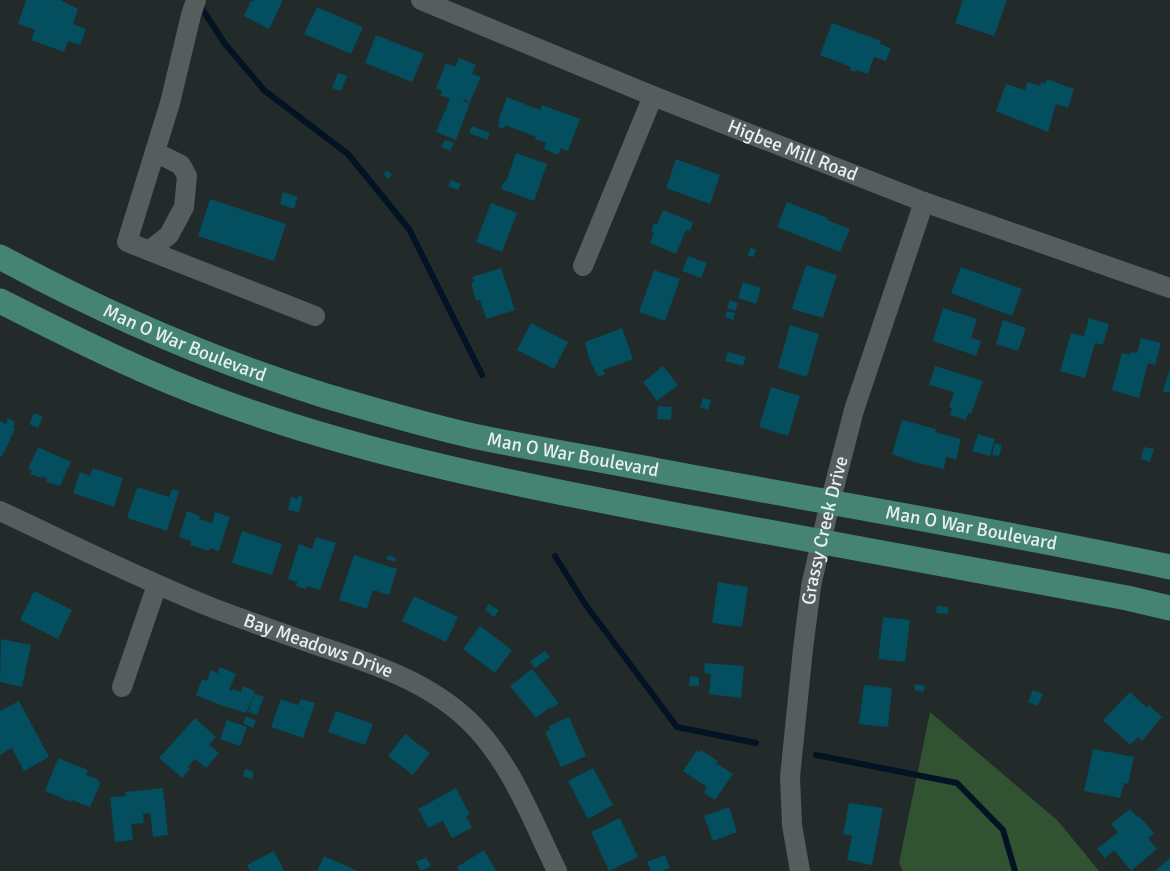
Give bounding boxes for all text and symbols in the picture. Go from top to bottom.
street label: Higbee Mill Road [724,114,861,187]
street label: Man O War Boulevard [99,299,269,387]
street label: Man O War Boulevard [485,427,661,483]
street label: Grassy Creek Drive [797,454,854,606]
street label: Man O War Boulevard [884,500,1059,556]
street label: Bay Meadows Drive [240,608,397,683]

